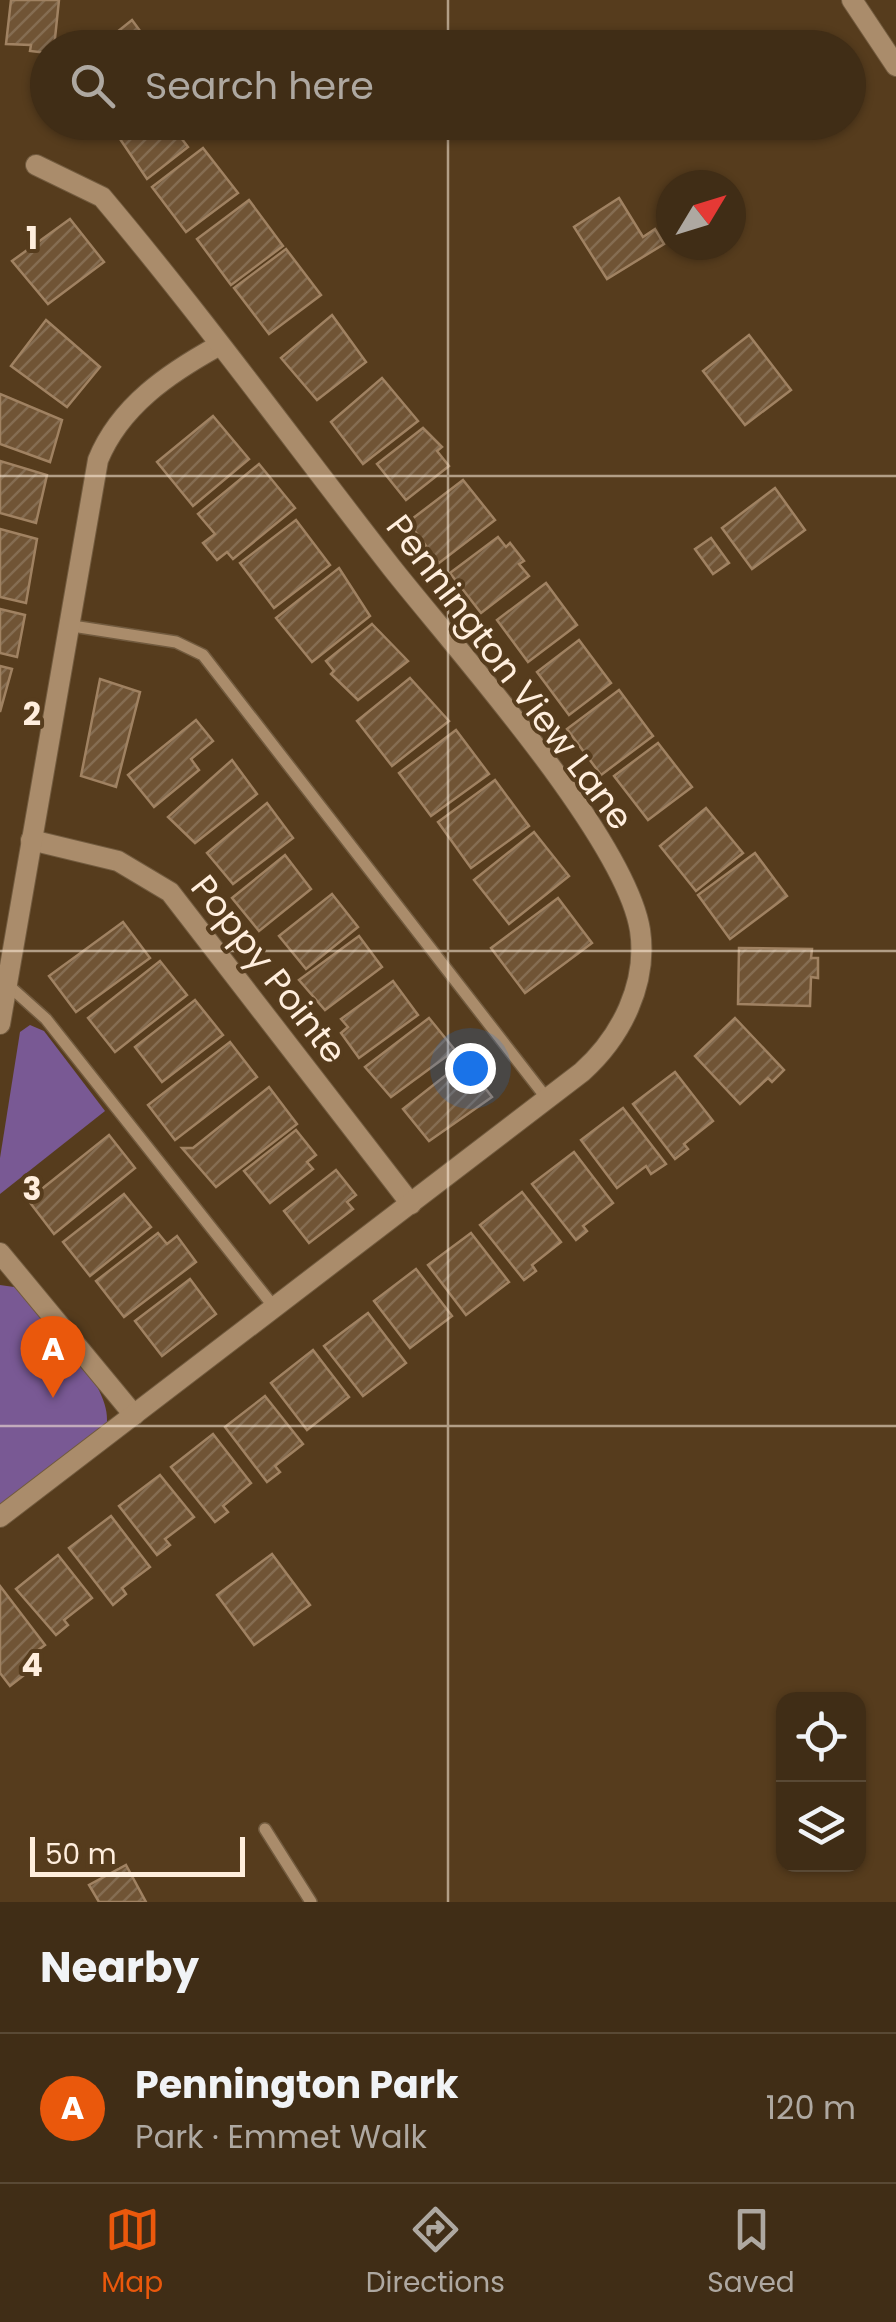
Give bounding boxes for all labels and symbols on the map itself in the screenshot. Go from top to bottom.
north arrow [656,170,746,260]
text: 1 [26,215,38,260]
street label: Pennington View Lane [375,504,645,840]
text: 2 [23,691,41,736]
street label: Poppy Pointe [180,864,358,1074]
your location [445,1043,496,1094]
text: 3 [22,1166,42,1211]
pin: A [20,1316,86,1398]
text: 4 [21,1642,43,1687]
scale bar [30,1832,245,1876]

